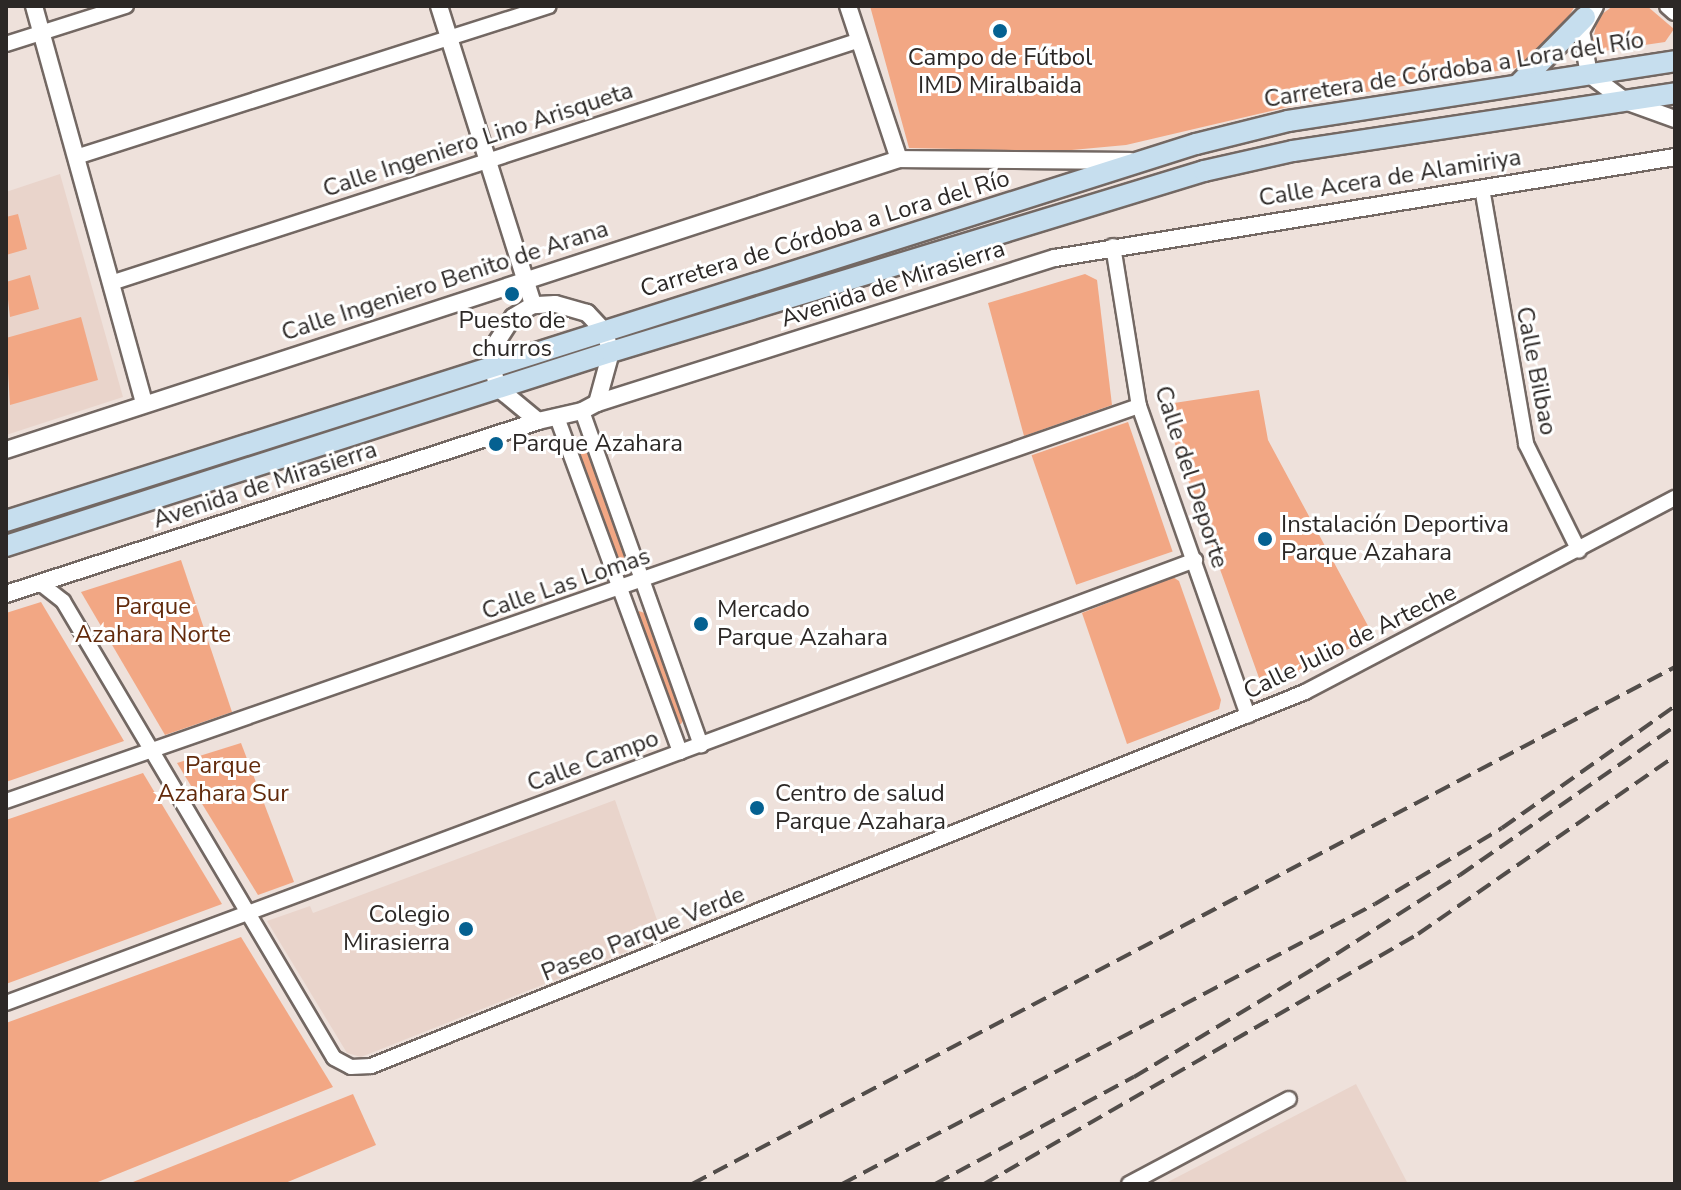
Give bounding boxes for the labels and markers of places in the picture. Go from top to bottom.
marker: Campo de Fútbol IMD Miralbaida [991,22,1009,40]
place label: Campo de Fútbol IMD Miralbaida [908,44,1092,100]
marker: Puesto de churros [503,285,521,303]
place label: Puesto de churros [458,307,566,363]
place label: Parque Azahara [512,430,683,458]
marker: Parque Azahara [487,435,505,453]
place label: Instalación Deportiva Parque Azahara [1281,511,1509,567]
marker: Instalación Deportiva Parque Azahara [1256,530,1274,548]
place label: Mercado Parque Azahara [717,596,888,652]
marker: Mercado Parque Azahara [692,615,710,633]
place label: Centro de salud Parque Azahara [775,780,946,836]
marker: Centro de salud Parque Azahara [746,797,768,819]
place label: Colegio Mirasierra [343,901,450,957]
marker: Colegio Mirasierra [457,920,475,938]

